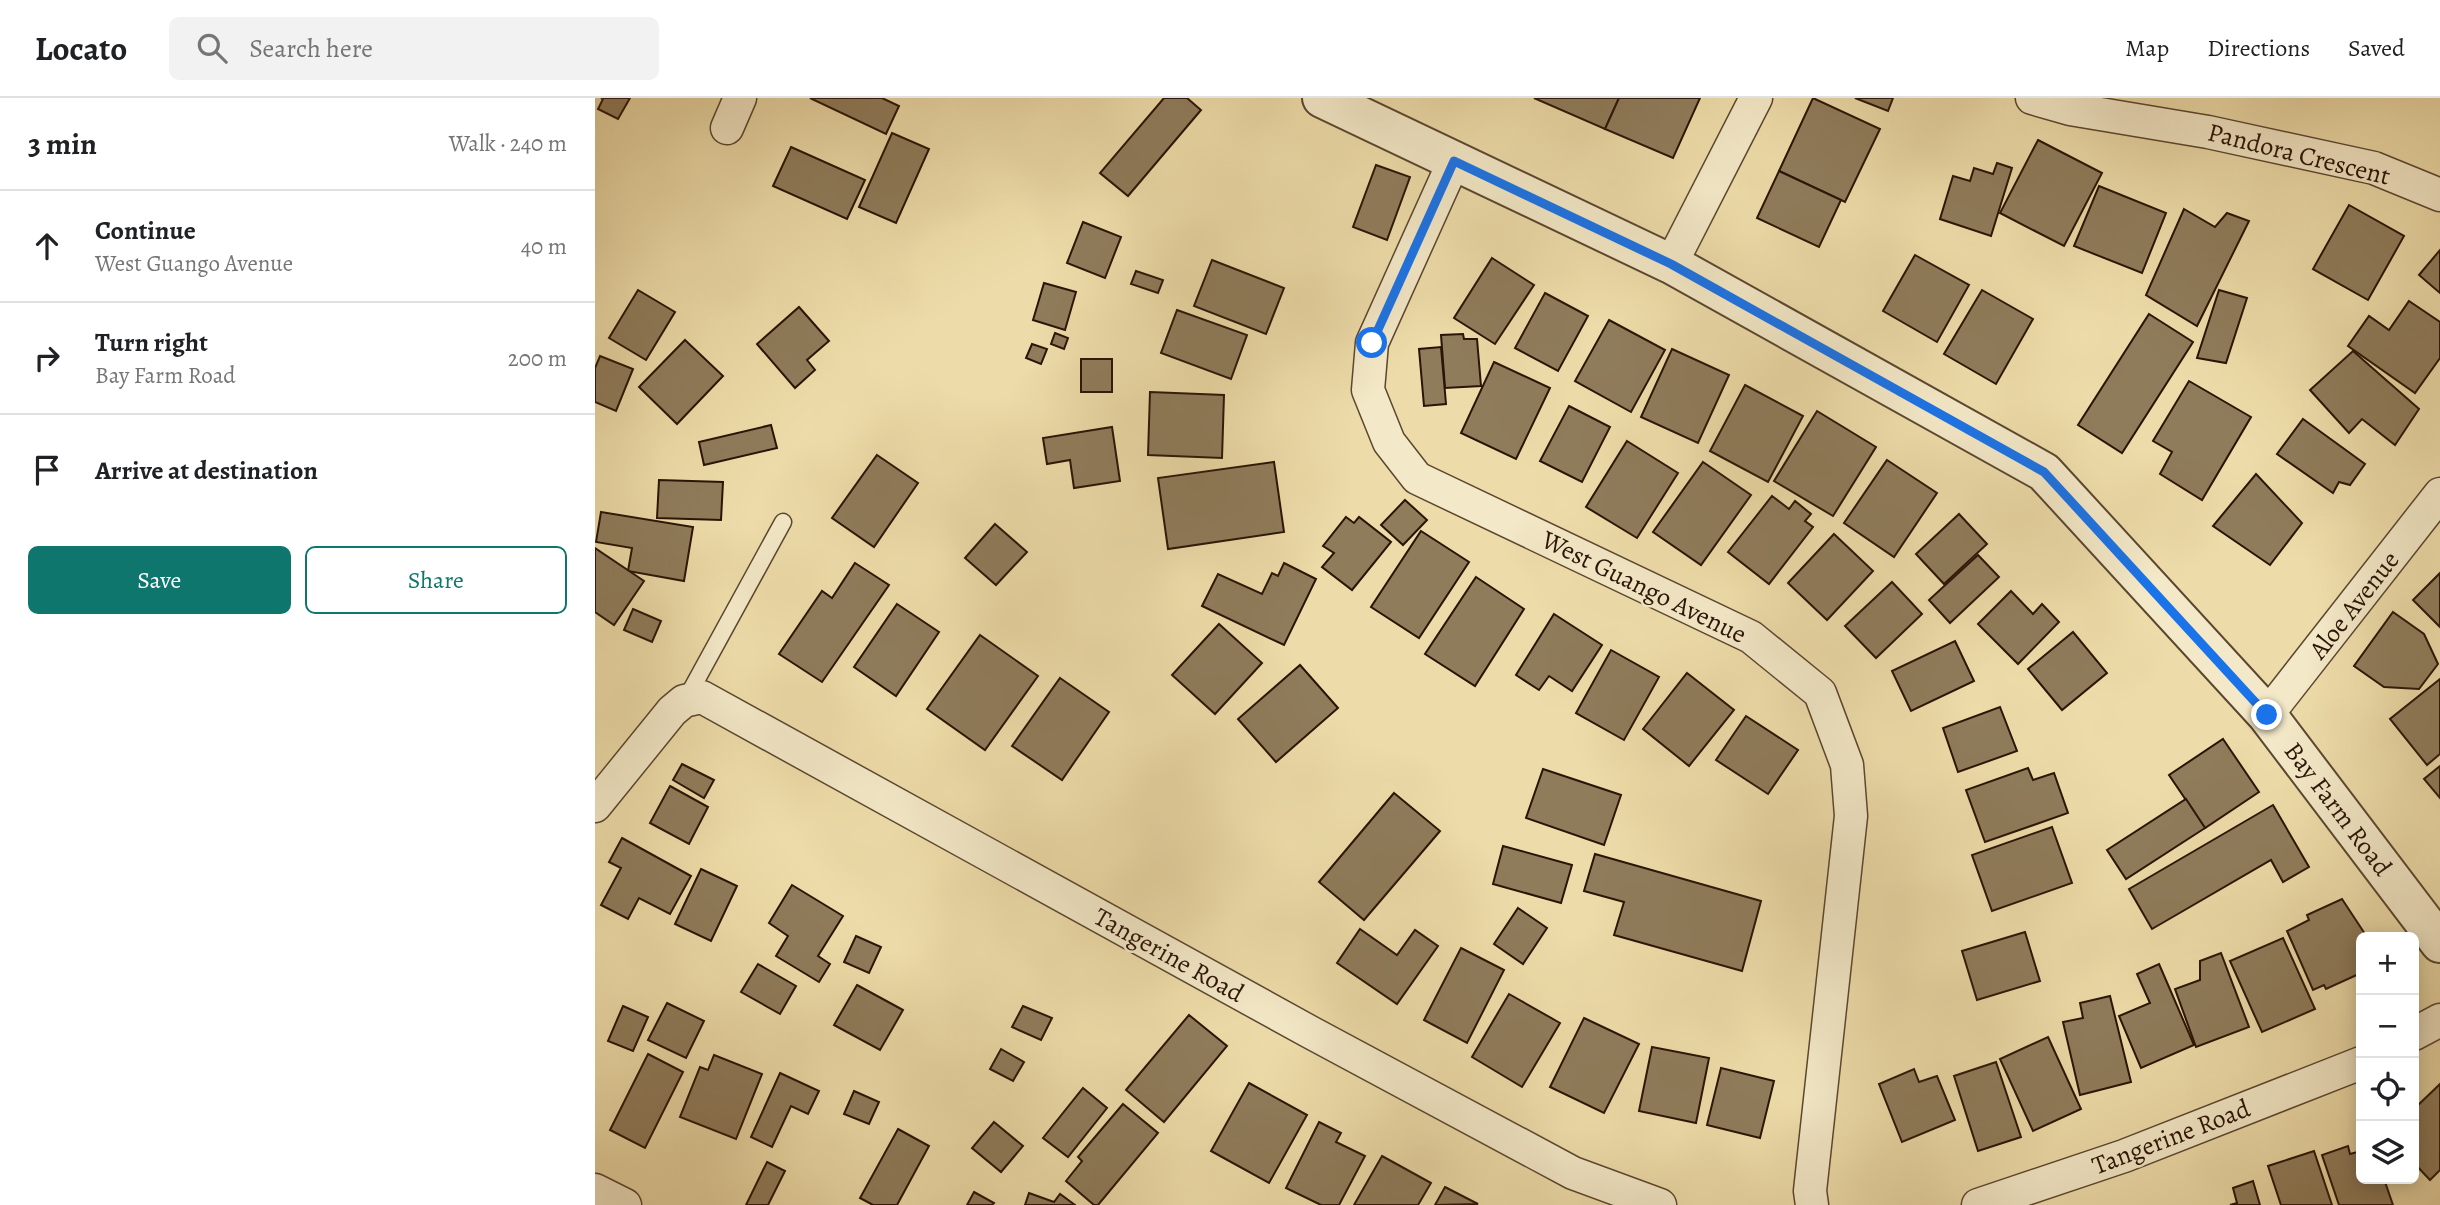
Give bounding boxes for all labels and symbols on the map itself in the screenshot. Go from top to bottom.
street label: Pandora Crescent [2204,114,2394,194]
route start [1356,327,1387,358]
street label: West Guango Avenue [1535,522,1752,652]
street label: Aloe Avenue [2300,544,2407,667]
route end [2251,699,2282,730]
street label: Bay Farm Road [2276,735,2400,883]
street label: Tangerine Road [1088,899,1250,1011]
street label: Tangerine Road [2087,1091,2255,1183]

